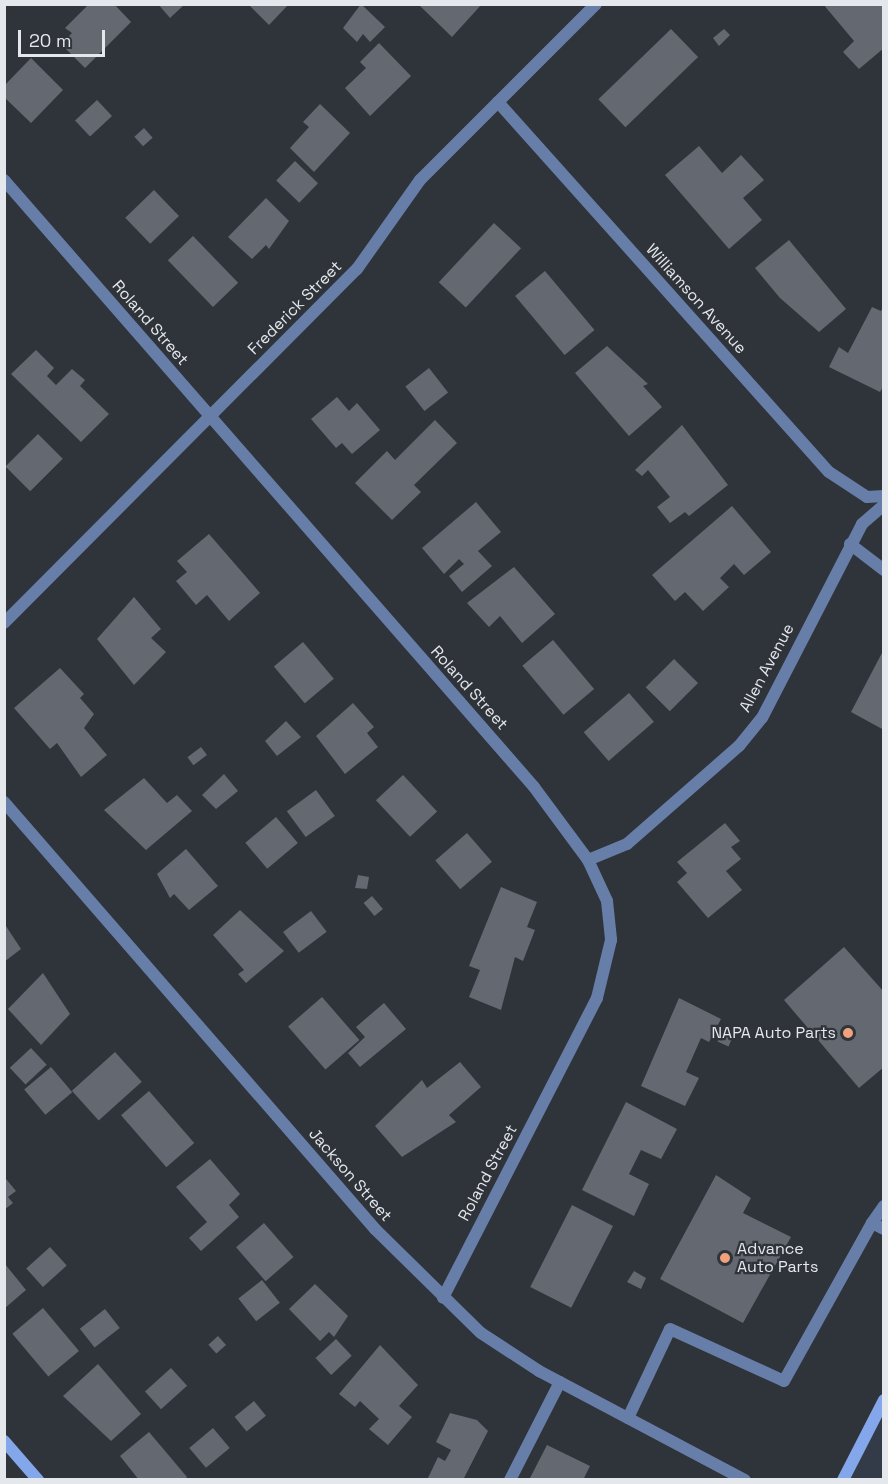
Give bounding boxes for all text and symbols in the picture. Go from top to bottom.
scale bar [21,18,108,56]
text: 20 m [29,29,72,52]
street label: Williamson Avenue [642,240,750,358]
street label: Frederick Street [244,257,346,359]
street label: Roland Street [108,277,192,369]
street label: Allen Avenue [736,620,798,716]
street label: Roland Street [426,642,512,734]
place label: NAPA Auto Parts [711,1023,836,1043]
marker: NAPA Auto Parts [841,1026,855,1040]
street label: Roland Street [455,1122,521,1224]
street label: Jackson Street [304,1124,396,1226]
place label: Advance Auto Parts [737,1239,818,1277]
marker: Advance Auto Parts [718,1251,732,1265]

